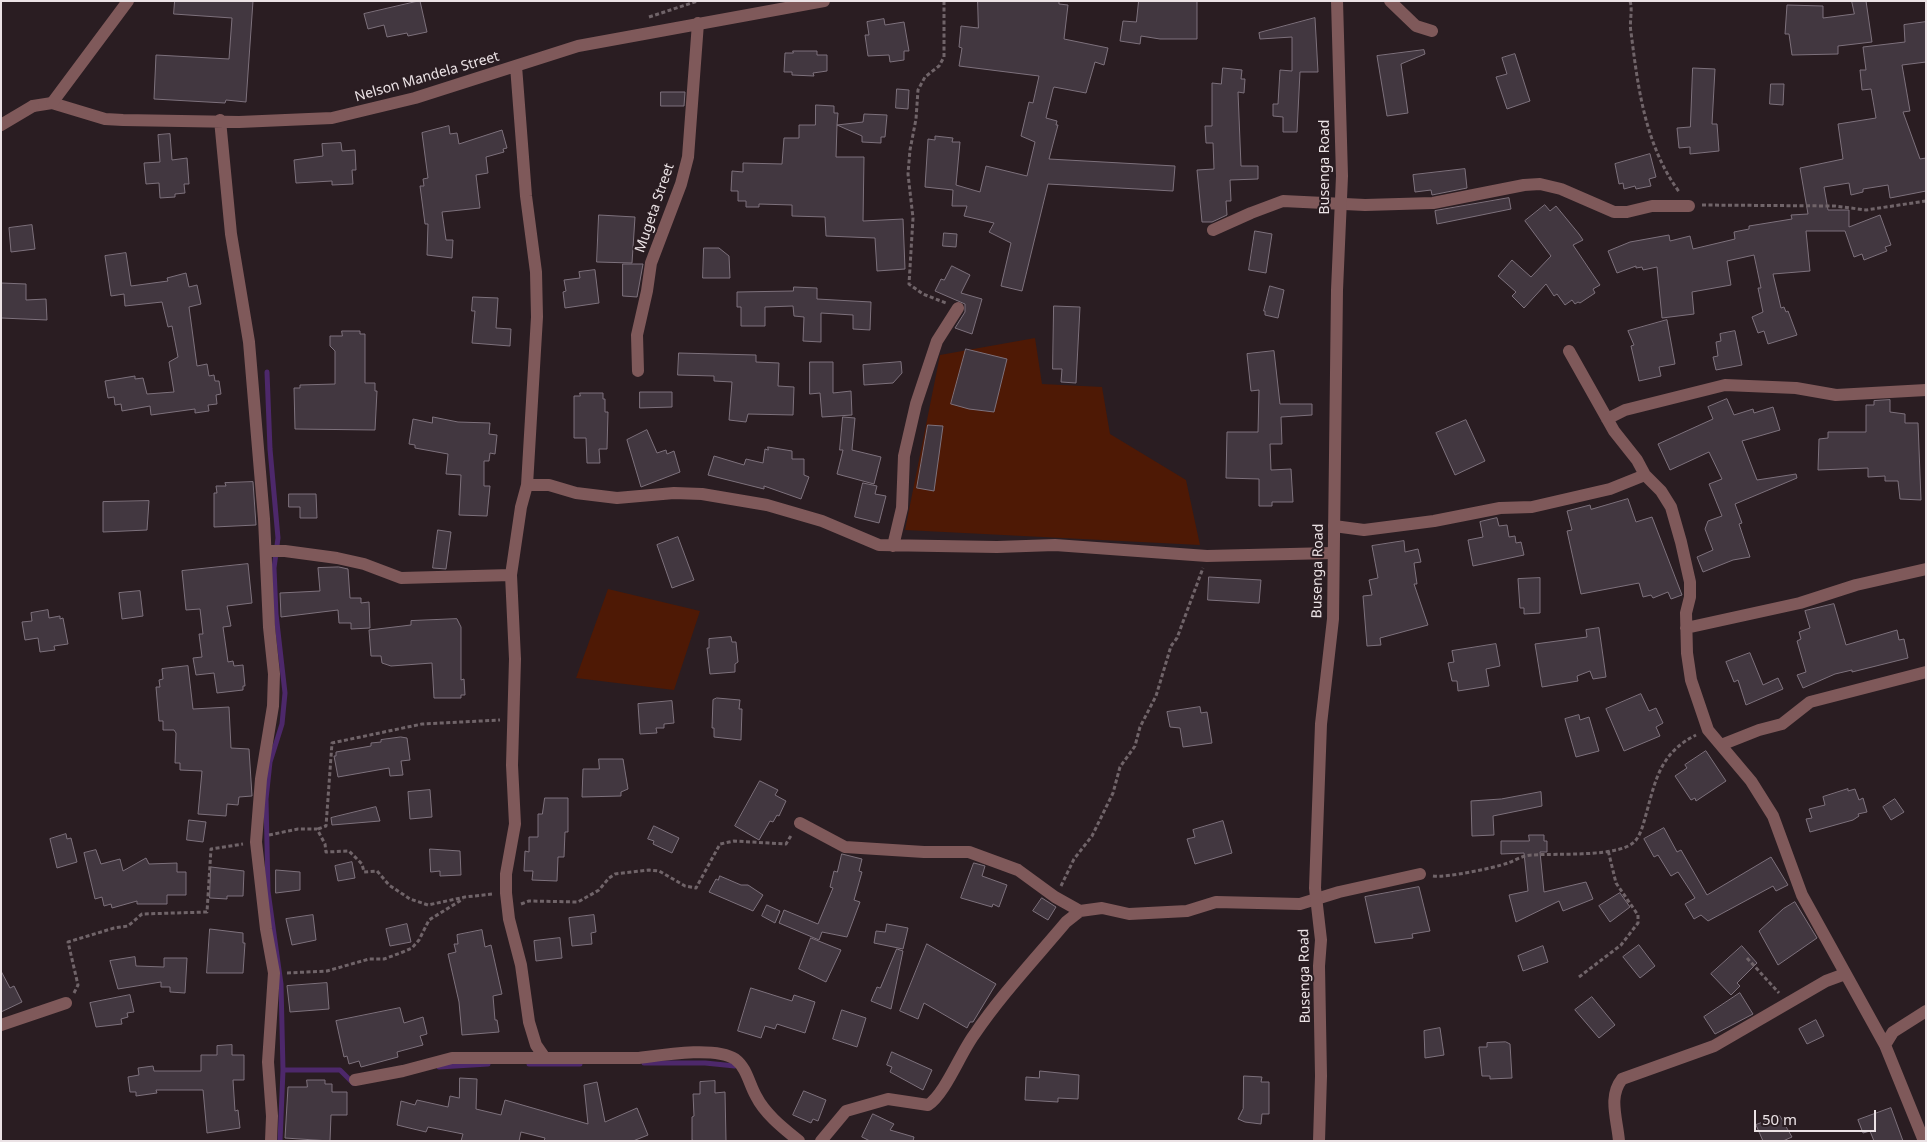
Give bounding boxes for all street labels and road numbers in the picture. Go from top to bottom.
street label: Nelson Mandela Street [353,48,501,106]
street label: Busenga Road [1317,120,1333,214]
street label: Mugeta Street [632,161,678,255]
street label: Busenga Road [1309,523,1327,619]
street label: Busenga Road [1296,928,1314,1024]

